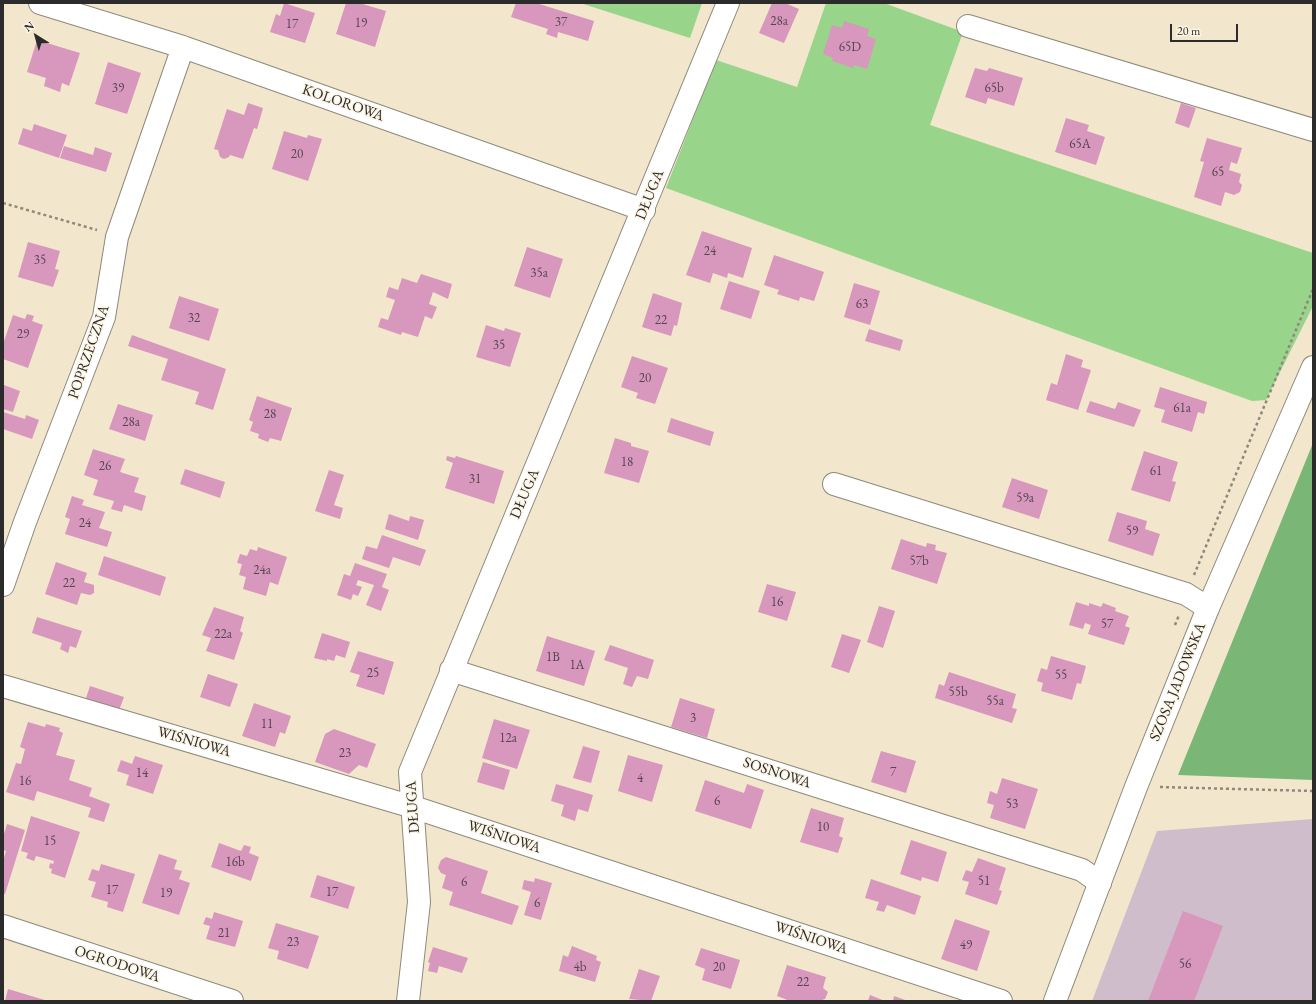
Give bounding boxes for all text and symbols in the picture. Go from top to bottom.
house number: 28a [770,13,788,29]
house number: 37 [555,14,567,30]
house number: 19 [355,15,367,31]
north arrow [16,16,56,56]
house number: 17 [286,16,298,32]
scale bar [1172,16,1240,42]
text: N [21,18,37,35]
text: 20 m [1177,23,1200,39]
house number: 65D [839,39,861,55]
house number: 39 [112,80,124,96]
house number: 65b [984,80,1004,96]
street label: KOLOROWA [300,81,386,125]
house number: 65A [1069,136,1091,152]
house number: 20 [291,146,303,162]
house number: 65 [1212,164,1224,180]
street label: DŁUGA [632,167,668,223]
house number: 24 [704,243,716,259]
house number: 35 [34,252,46,268]
house number: 35a [530,265,548,281]
house number: 63 [856,296,868,312]
street label: POPRZECZNA [65,303,113,401]
house number: 32 [188,310,200,326]
house number: 22 [655,312,667,328]
house number: 29 [17,326,29,342]
house number: 35 [493,337,505,353]
house number: 20 [639,370,651,386]
house number: 61a [1173,400,1191,416]
house number: 28 [264,406,276,422]
house number: 28a [122,414,140,430]
house number: 18 [621,454,633,470]
house number: 26 [99,458,111,474]
house number: 61 [1150,463,1162,479]
street label: DŁUGA [506,466,544,522]
house number: 31 [469,471,481,487]
house number: 59a [1016,490,1034,506]
house number: 24 [79,515,91,531]
house number: 59 [1126,523,1138,539]
house number: 57b [909,553,929,569]
house number: 24a [253,562,271,578]
house number: 22 [63,575,75,591]
house number: 16 [771,594,783,610]
house number: 57 [1101,616,1113,632]
street label: SZOSA JADOWSKA [1146,620,1210,744]
house number: 22a [214,626,232,642]
house number: 1B [546,649,560,665]
house number: 1A [569,657,585,673]
house number: 25 [367,665,379,681]
house number: 55 [1055,667,1067,683]
house number: 55b [948,684,968,700]
house number: 55a [986,693,1004,709]
house number: 3 [690,710,696,726]
house number: 11 [261,716,273,732]
street label: WIŚNIOWA [155,723,233,761]
house number: 12a [499,730,517,746]
house number: 23 [339,745,351,761]
street label: SOSNOWA [741,754,813,792]
house number: 7 [890,764,896,780]
house number: 14 [136,765,148,781]
house number: 4 [637,770,643,786]
house number: 16 [19,773,31,789]
street label: DŁUGA [402,780,424,834]
house number: 6 [714,793,720,809]
house number: 53 [1006,796,1018,812]
street label: WIŚNIOWA [465,817,543,857]
house number: 10 [817,819,829,835]
house number: 15 [44,833,56,849]
house number: 16b [225,854,245,870]
house number: 51 [978,873,990,889]
house number: 6 [461,874,467,890]
house number: 17 [106,882,118,898]
house number: 17 [326,884,338,900]
house number: 19 [160,885,172,901]
house number: 6 [534,895,540,911]
street label: WIŚNIOWA [772,918,850,958]
house number: 21 [218,925,230,941]
house number: 23 [287,934,299,950]
house number: 49 [960,937,972,953]
street label: OGRODOWA [72,942,162,986]
house number: 56 [1179,956,1191,972]
house number: 4b [574,959,586,975]
house number: 20 [713,959,725,975]
house number: 22 [797,974,809,990]

